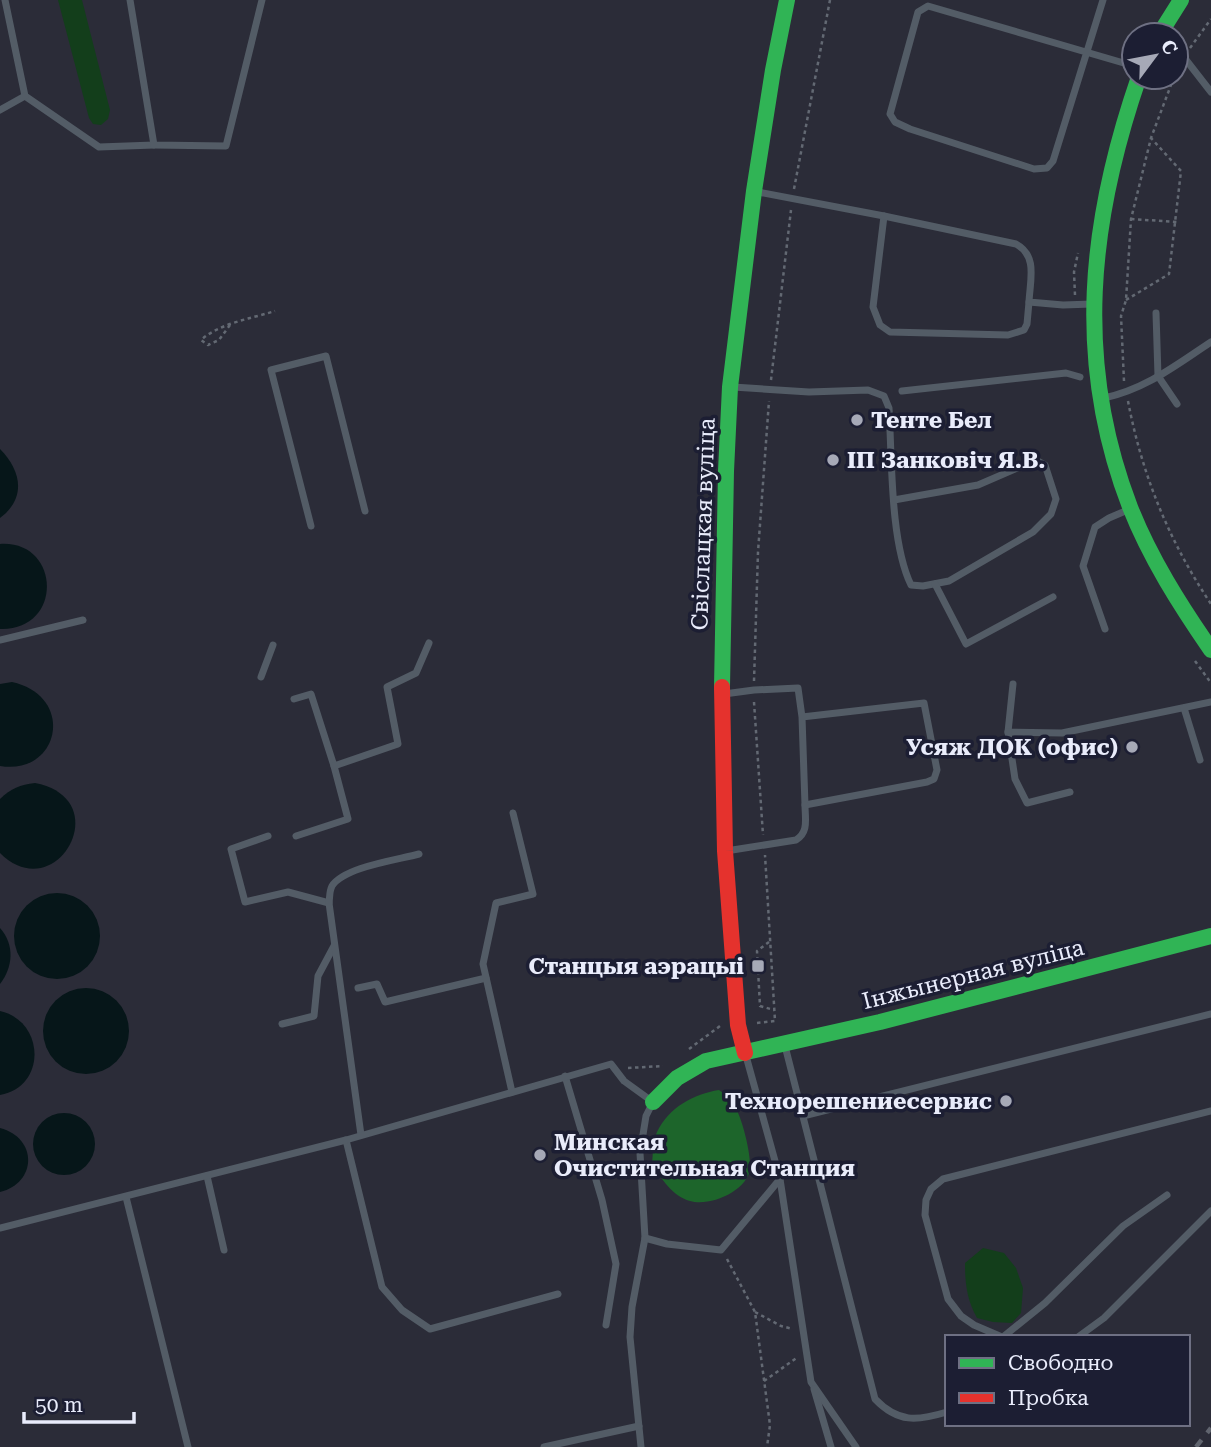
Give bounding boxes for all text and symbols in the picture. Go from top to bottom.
north arrow [1120,21,1190,91]
text: С [1156,36,1182,59]
place label: Тенте Бел [871,407,992,434]
marker: Тенте Бел [849,412,865,428]
street label: Свіслацкая вуліца [686,417,721,631]
place label: ІП Занковіч Я.В. [847,447,1045,474]
marker: ІП Занковіч Я.В. [825,452,841,468]
place label: Усяж ДОК (офис) [906,734,1118,761]
marker: Усяж ДОК (офис) [1124,739,1140,755]
street label: Інжынерная вуліца [859,934,1087,1015]
place label: Станцыя аэрацыі [528,953,744,980]
marker: Станцыя аэрацыі [750,958,766,974]
place label: Технорешениесервис [725,1088,992,1115]
marker: Технорешениесервис [998,1093,1014,1109]
place label: Минская Очистительная Станция [554,1129,855,1182]
marker: Минская Очистительная Станция [532,1147,548,1163]
legend [945,1335,1190,1426]
text: Свободно [1008,1351,1114,1375]
scale bar [24,1380,135,1424]
text: Пробка [1008,1386,1089,1410]
text: 50 m [35,1393,83,1417]

